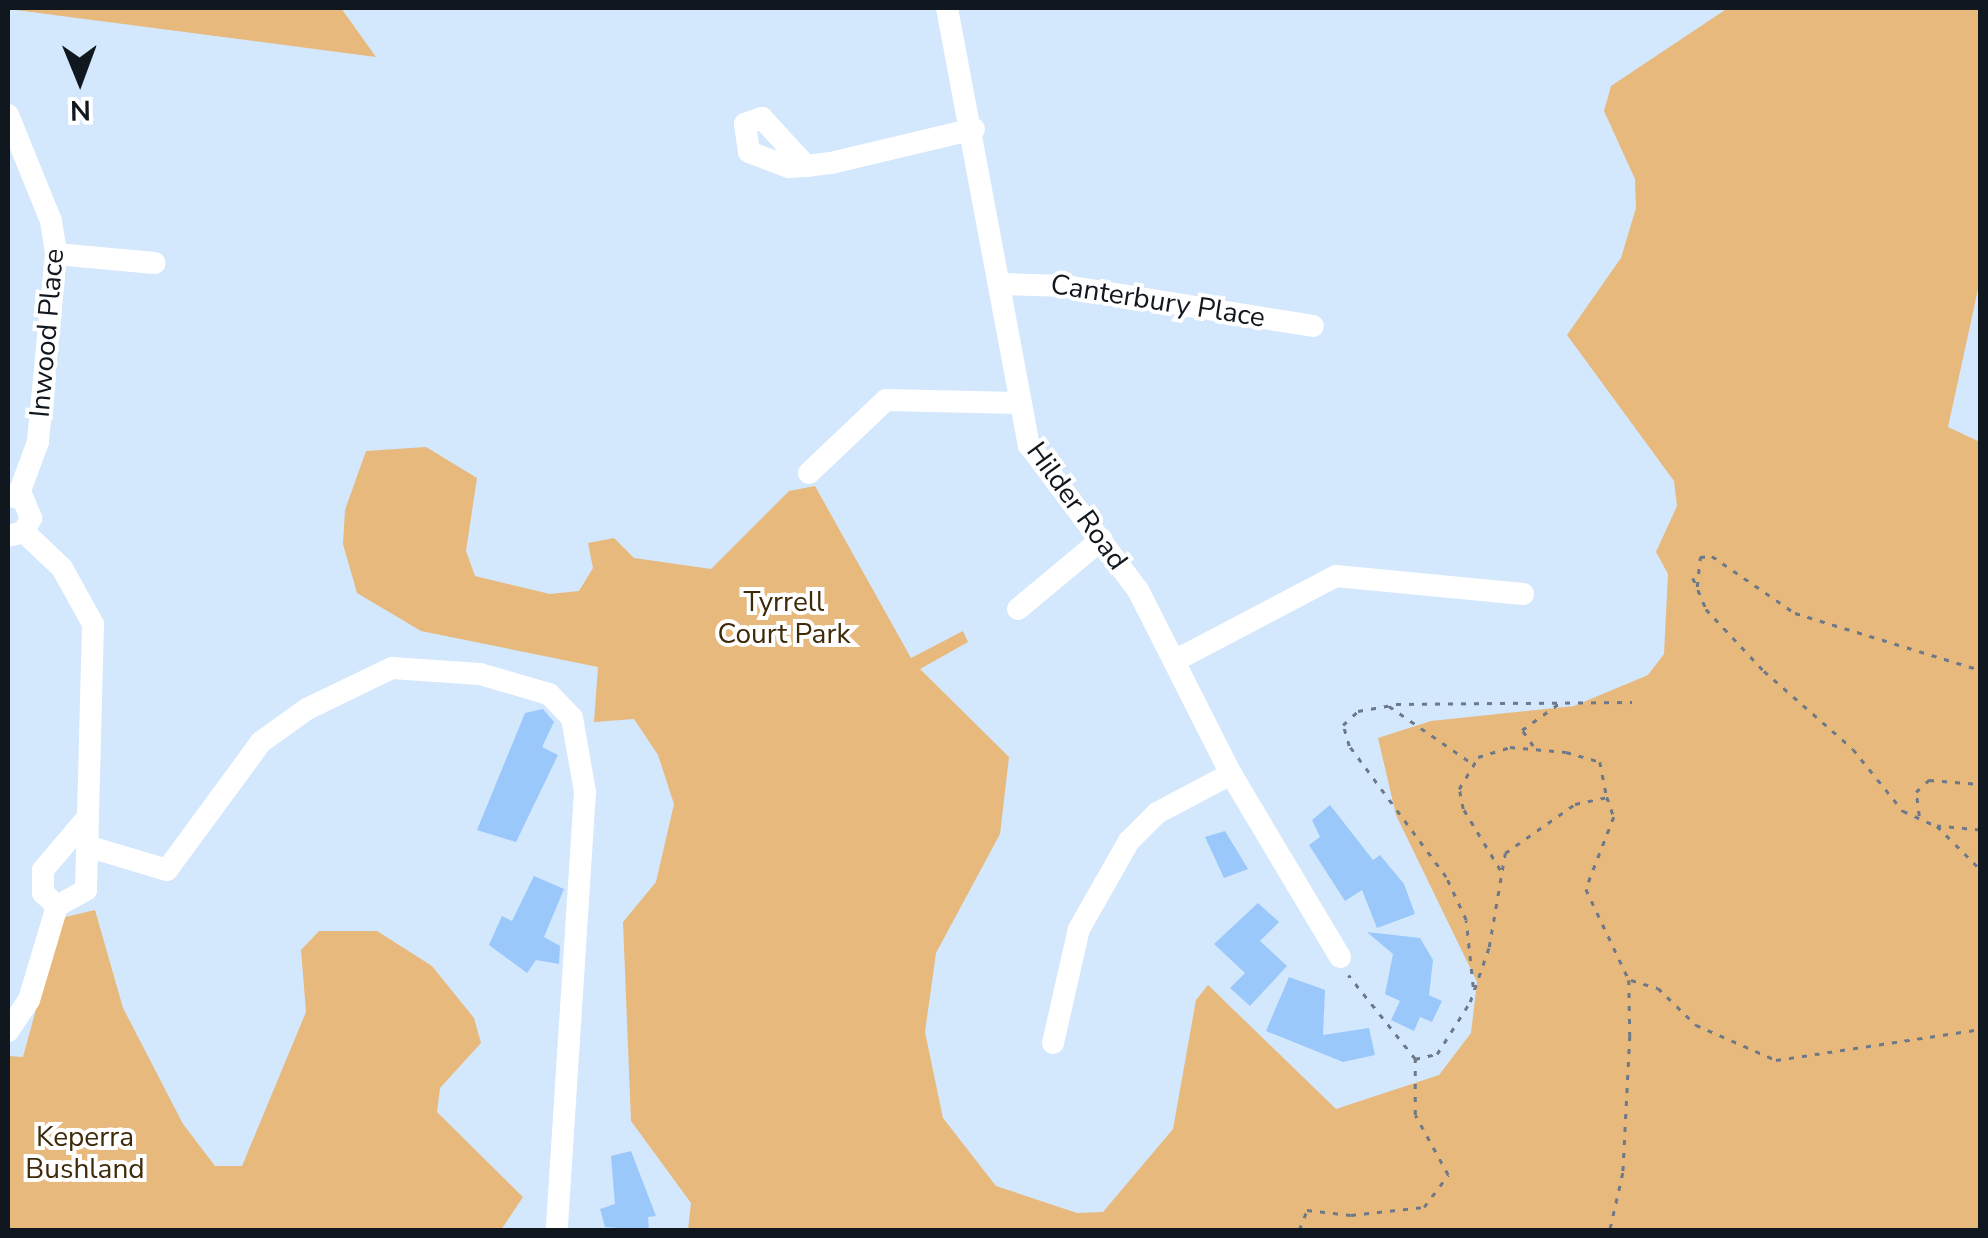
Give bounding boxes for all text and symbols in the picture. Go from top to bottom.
north arrow [30,30,130,130]
text: N [70,91,91,129]
street label: Inwood Place [23,247,71,419]
street label: Canterbury Place [1048,267,1268,335]
street label: Hilder Road [1019,436,1135,576]
park label: Tyrrell Court Park [718,585,850,651]
park label: Keperra Bushland [25,1120,145,1186]

